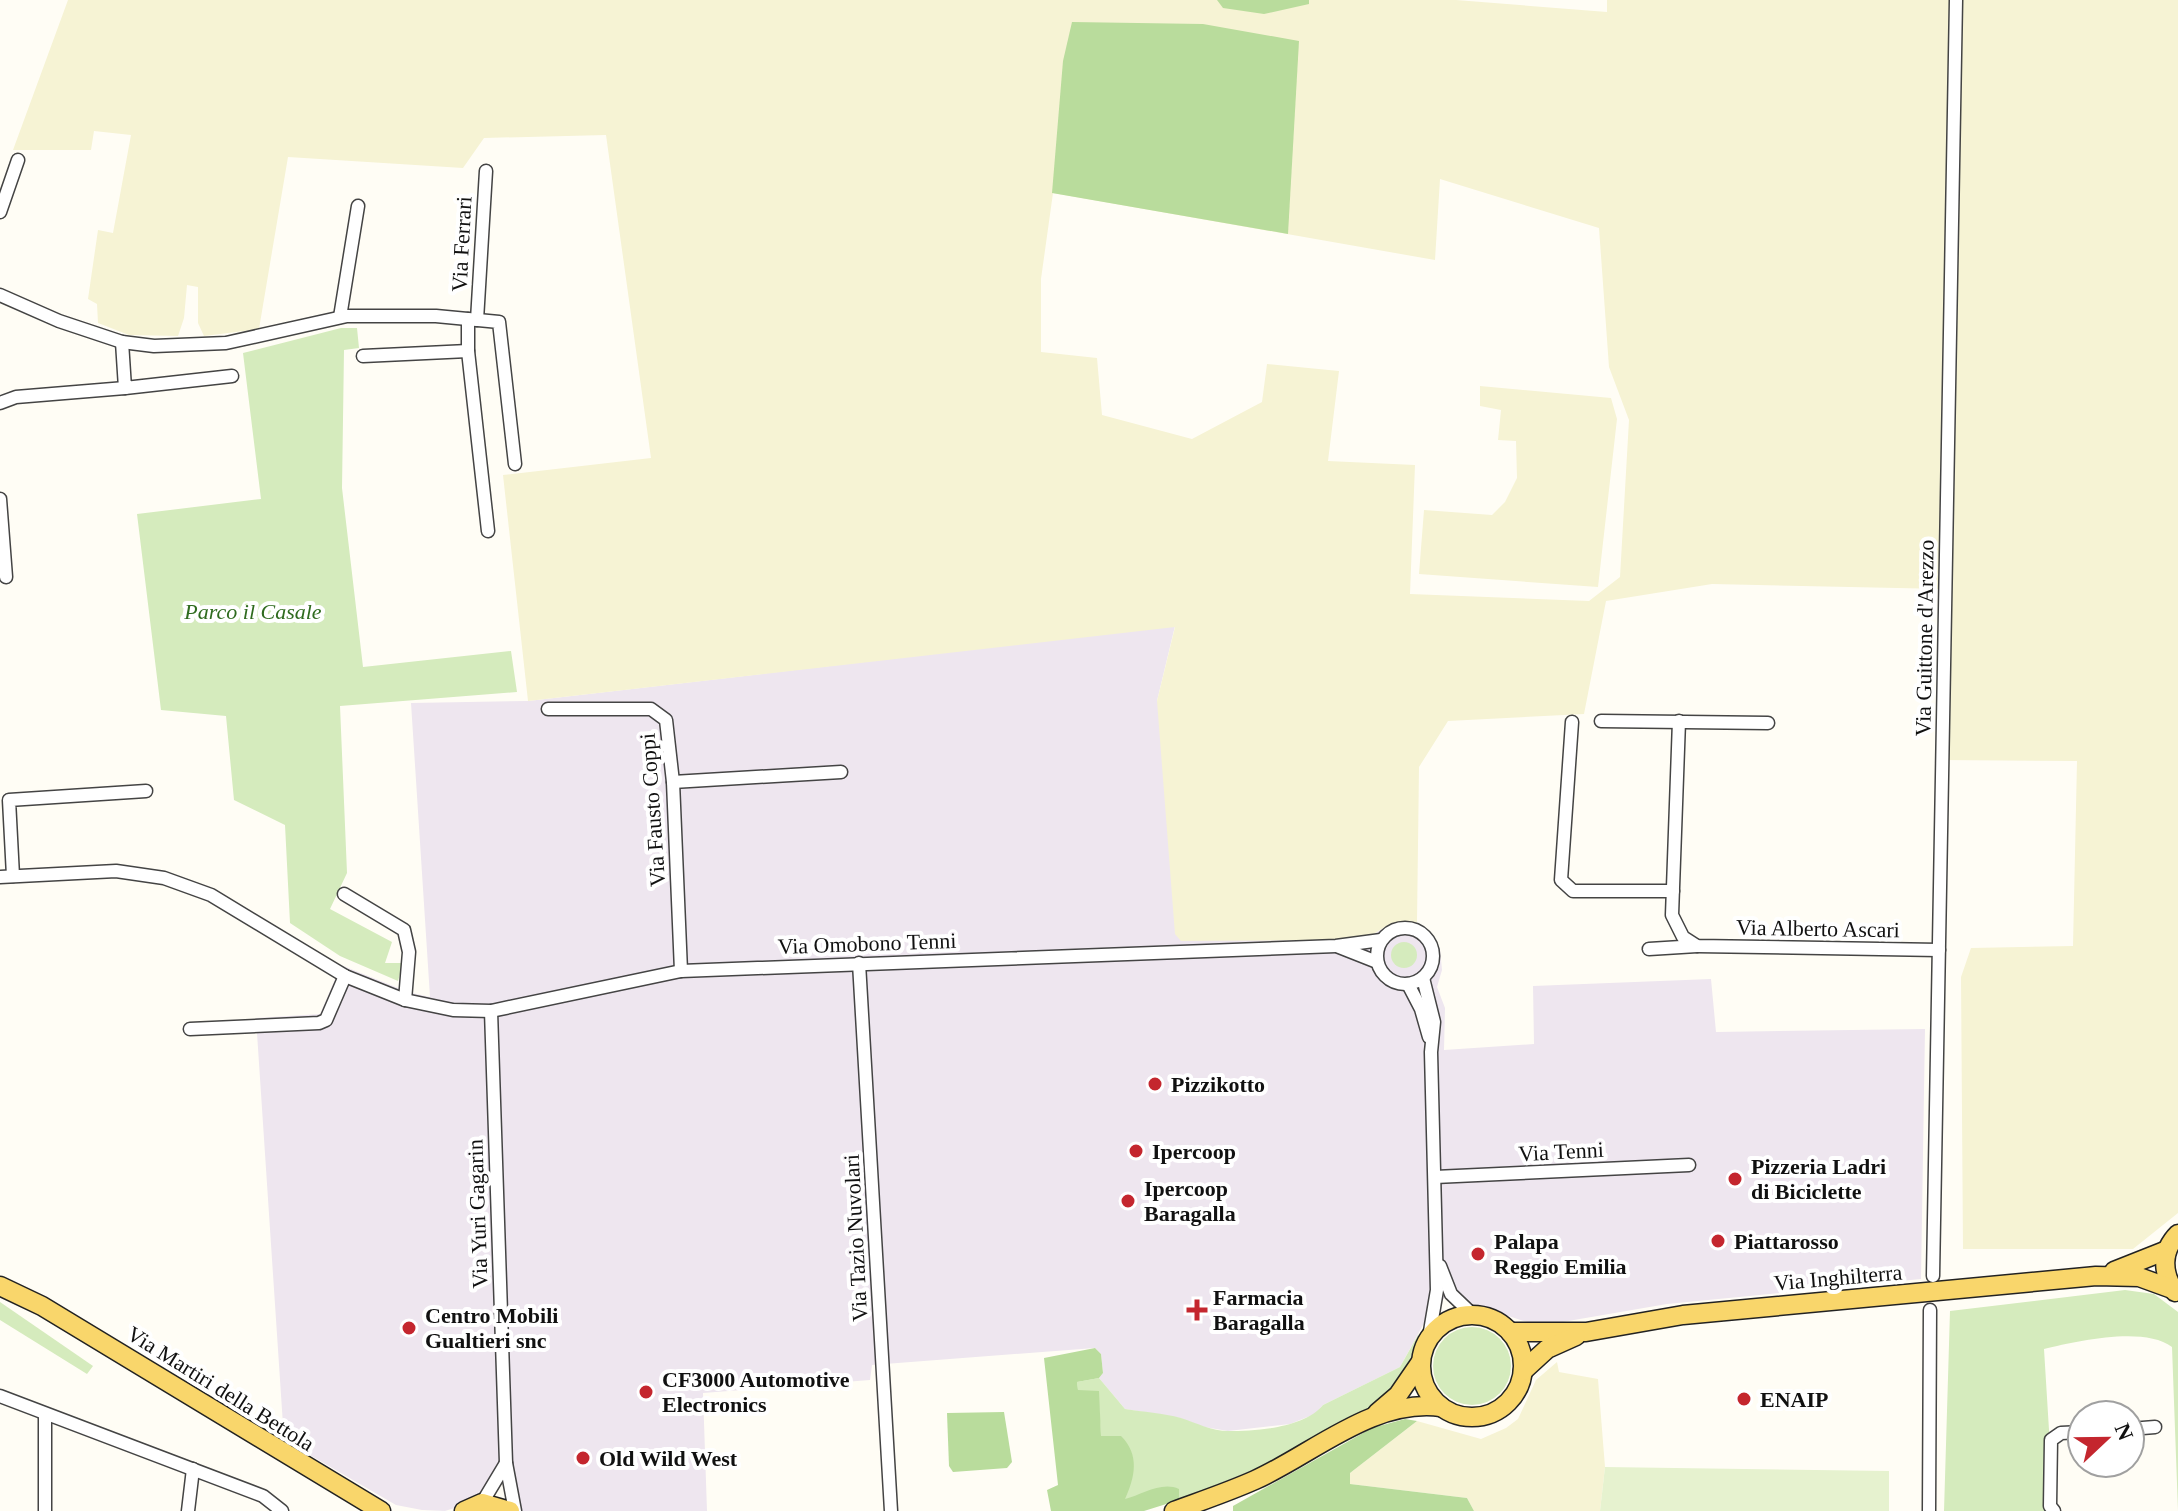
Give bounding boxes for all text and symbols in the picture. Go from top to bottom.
street label: Via Ferrari [447,196,476,293]
street label: Via Guittone d'Arezzo [1910,539,1939,737]
park label: Parco il Casale [183,599,322,624]
street label: Via Fausto Coppi [635,732,670,888]
street label: Via Alberto Ascari [1736,915,1900,942]
street label: Via Omobono Tenni [777,928,957,959]
place label: Pizzikotto [1171,1072,1265,1097]
marker: Pizzikotto [1146,1075,1164,1093]
street label: Via Tenni [1518,1137,1604,1166]
street label: Via Yuri Gagarin [462,1139,493,1289]
place label: Ipercoop [1152,1139,1236,1164]
marker: Ipercoop [1127,1142,1145,1160]
street label: Via Tazio Nuvolari [839,1154,872,1322]
place label: Pizzeria Ladri di Biciclette [1751,1154,1886,1204]
marker: Pizzeria Ladri di Biciclette [1726,1170,1744,1188]
place label: Ipercoop Baragalla [1144,1176,1236,1226]
marker: Ipercoop Baragalla [1119,1192,1137,1210]
place label: Palapa Reggio Emilia [1494,1229,1627,1279]
place label: Piattarosso [1734,1229,1839,1254]
marker: Piattarosso [1709,1232,1727,1250]
marker: Palapa Reggio Emilia [1469,1245,1487,1263]
street label: Via Inghilterra [1773,1259,1904,1296]
place label: Farmacia Baragalla [1213,1285,1305,1335]
marker: Farmacia Baragalla [1188,1301,1206,1319]
place label: Centro Mobili Gualtieri snc [425,1303,558,1353]
marker: Centro Mobili Gualtieri snc [400,1319,418,1337]
street label: Via Martiri della Bettola [123,1321,319,1456]
place label: CF3000 Automotive Electronics [662,1367,850,1417]
marker: CF3000 Automotive Electronics [637,1383,655,1401]
place label: ENAIP [1760,1387,1828,1412]
marker: ENAIP [1735,1390,1753,1408]
north arrow [2066,1399,2146,1479]
text: N [2110,1420,2139,1444]
place label: Old Wild West [599,1446,738,1471]
marker: Old Wild West [574,1449,592,1467]

